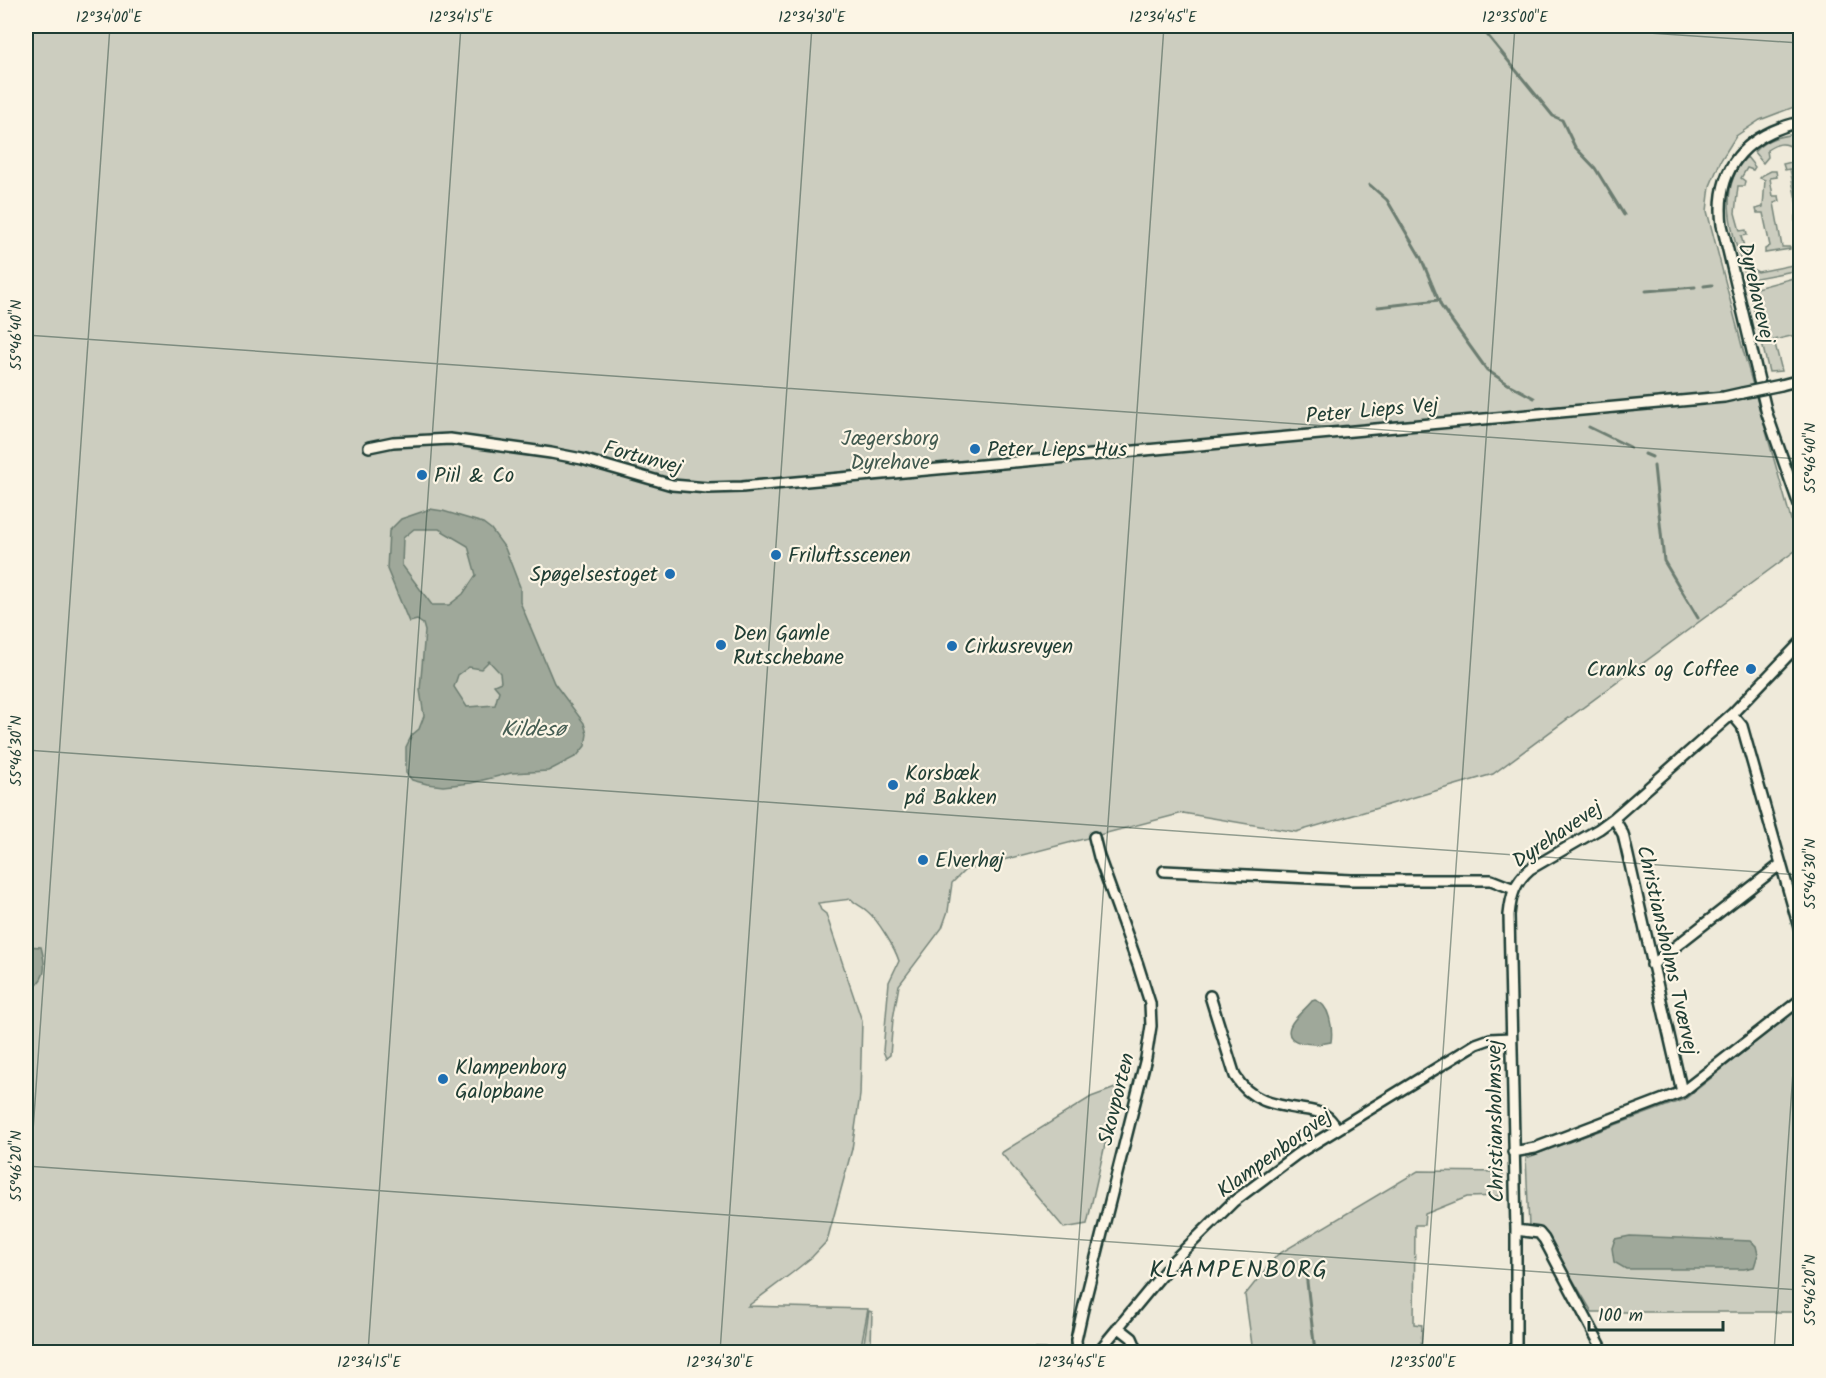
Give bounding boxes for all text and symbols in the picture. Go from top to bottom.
text: 12°34'00"E [76,6,143,30]
text: 12°34'15"E [429,6,494,30]
text: 12°34'30"E [778,6,847,30]
text: 12°34'45"E [1129,6,1198,30]
text: 12°35'00"E [1482,6,1549,30]
street label: Dyrehavevej [1728,240,1783,348]
text: 55°46'40"N [5,300,29,370]
street label: Peter Lieps Vej [1304,389,1441,434]
park label: Jægersborg Dyrehave [841,423,939,480]
text: 55°46'40"N [1799,423,1823,493]
street label: Fortunvej [599,432,686,485]
place label: Peter Lieps Hus [987,434,1127,467]
marker: Peter Lieps Hus [968,442,982,456]
place label: Piil & Co [434,460,514,493]
marker: Piil & Co [415,468,429,482]
place label: Friluftsscenen [788,540,911,573]
marker: Friluftsscenen [769,548,783,562]
place label: Spøgelsestoget [530,559,659,592]
marker: Spøgelsestoget [663,567,677,581]
place label: Den Gamle Rutschebane [733,618,845,675]
place label: Cirkusrevyen [964,631,1073,664]
marker: Den Gamle Rutschebane [714,638,728,652]
marker: Cirkusrevyen [945,639,959,653]
place label: Cranks og Coffee [1587,654,1740,687]
marker: Cranks og Coffee [1744,662,1758,676]
water label: Kildesø [501,713,569,748]
text: 55°46'30"N [5,715,29,787]
place label: Korsbæk på Bakken [904,758,997,815]
marker: Korsbæk på Bakken [886,778,900,792]
street label: Dyrehavevej [1506,792,1610,878]
text: 55°46'30"N [1799,838,1823,910]
street label: Christiansholms Tværvej [1626,842,1707,1059]
place label: Elverhøj [935,845,1005,878]
marker: Elverhøj [916,853,930,867]
street label: Christiansholmsvej [1479,1039,1514,1203]
street label: Skovporten [1090,1049,1145,1149]
place label: Klampenborg Galopbane [455,1052,567,1109]
marker: Klampenborg Galopbane [436,1072,450,1086]
street label: Klampenborgvej [1210,1101,1340,1208]
text: 55°46'20"N [5,1130,29,1202]
district label: KLAMPENBORG [1149,1251,1329,1290]
text: 55°46'20"N [1799,1254,1823,1326]
scale bar [1589,1294,1722,1332]
text: 100 m [1598,1302,1643,1331]
text: 12°34'15"E [337,1351,402,1375]
text: 12°34'30"E [686,1351,755,1375]
text: 12°34'45"E [1038,1351,1107,1375]
text: 12°35'00"E [1390,1351,1457,1375]

